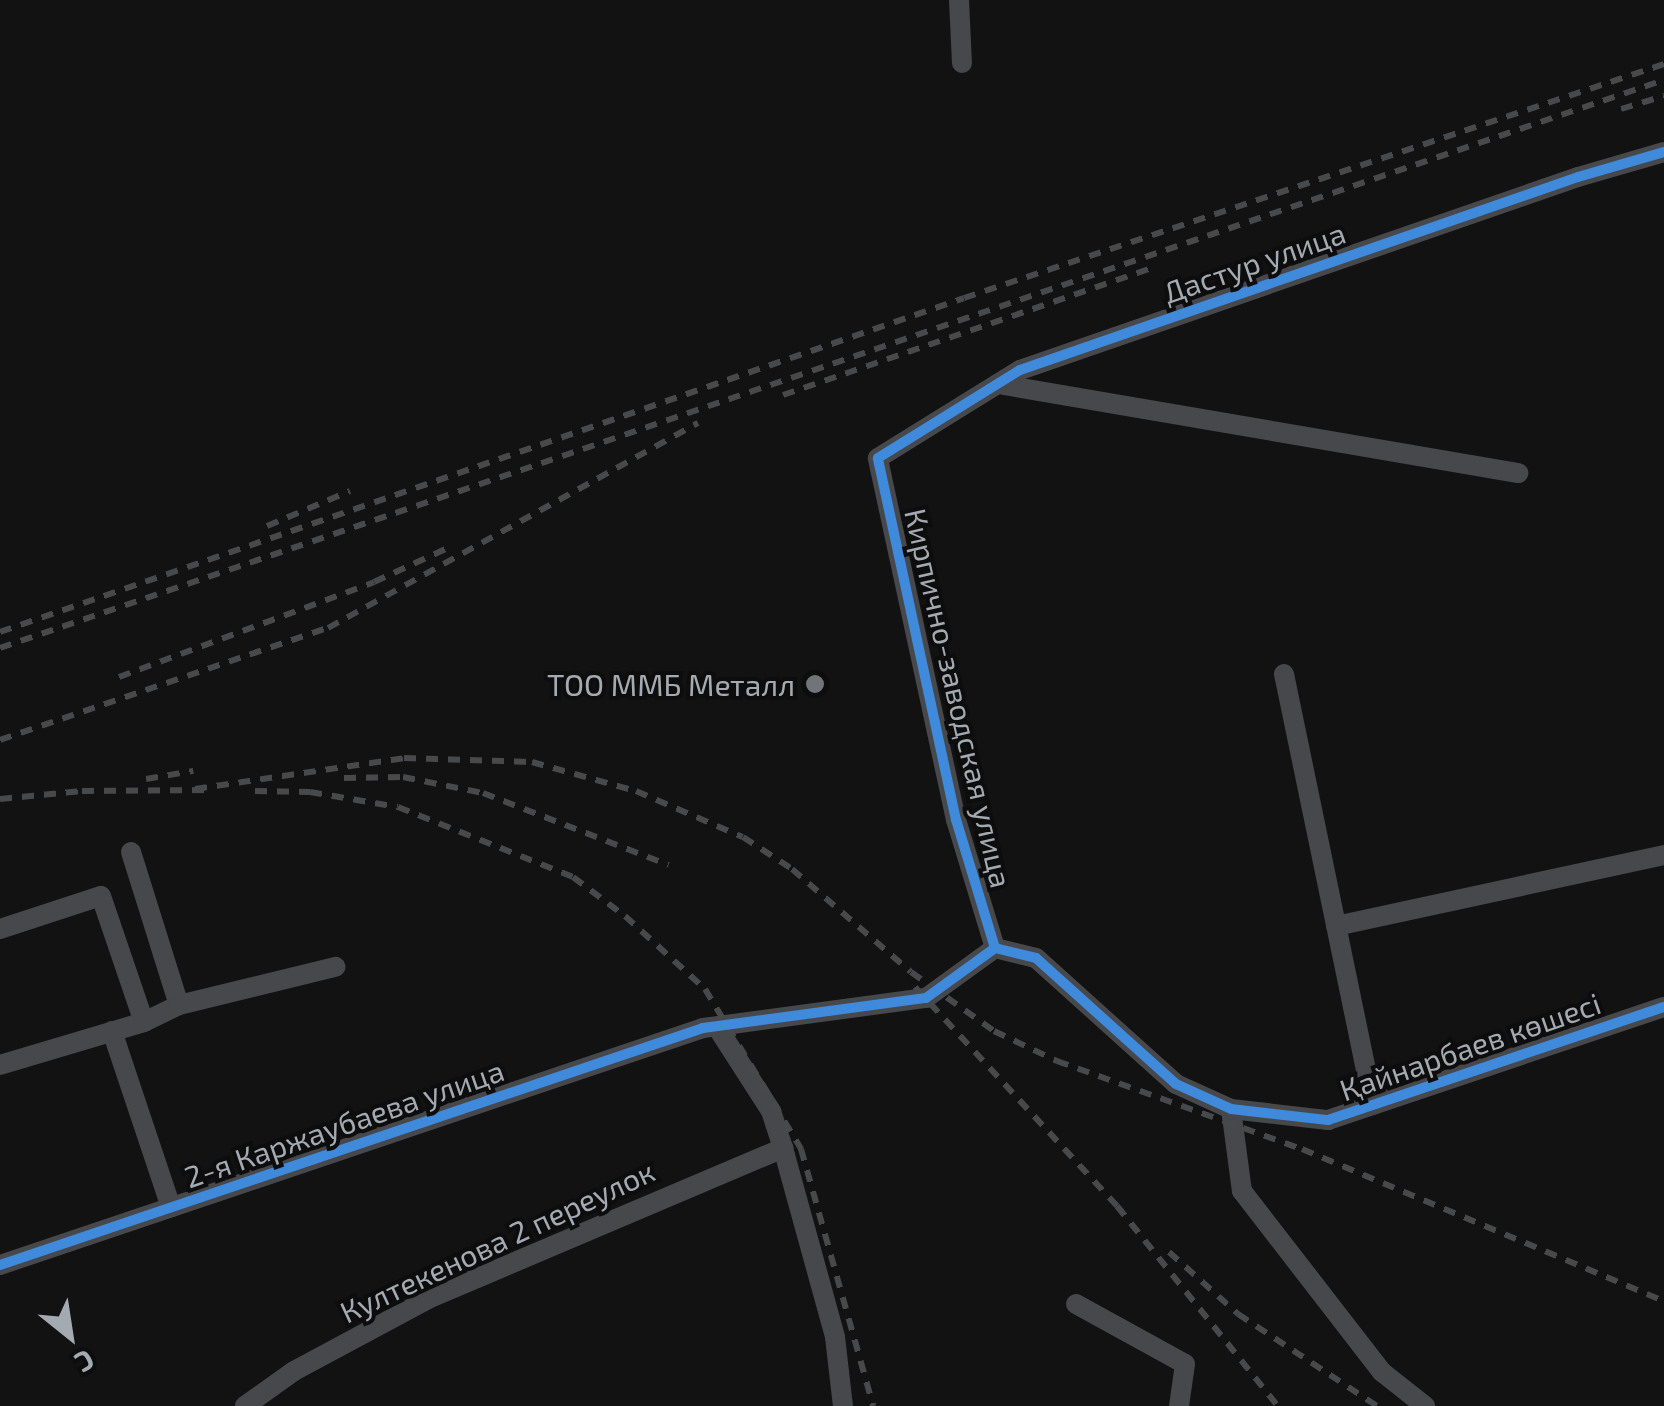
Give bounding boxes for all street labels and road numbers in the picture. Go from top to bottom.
street label: Дастур улица [1158,214,1350,310]
street label: Кирпично-заводская улица [898,505,1020,891]
street label: Қайнарбаев көшесі [1335,984,1605,1108]
street label: 2-я Каржаубаева улица [180,1051,508,1195]
street label: Култекенова 2 переулок [334,1152,660,1330]

